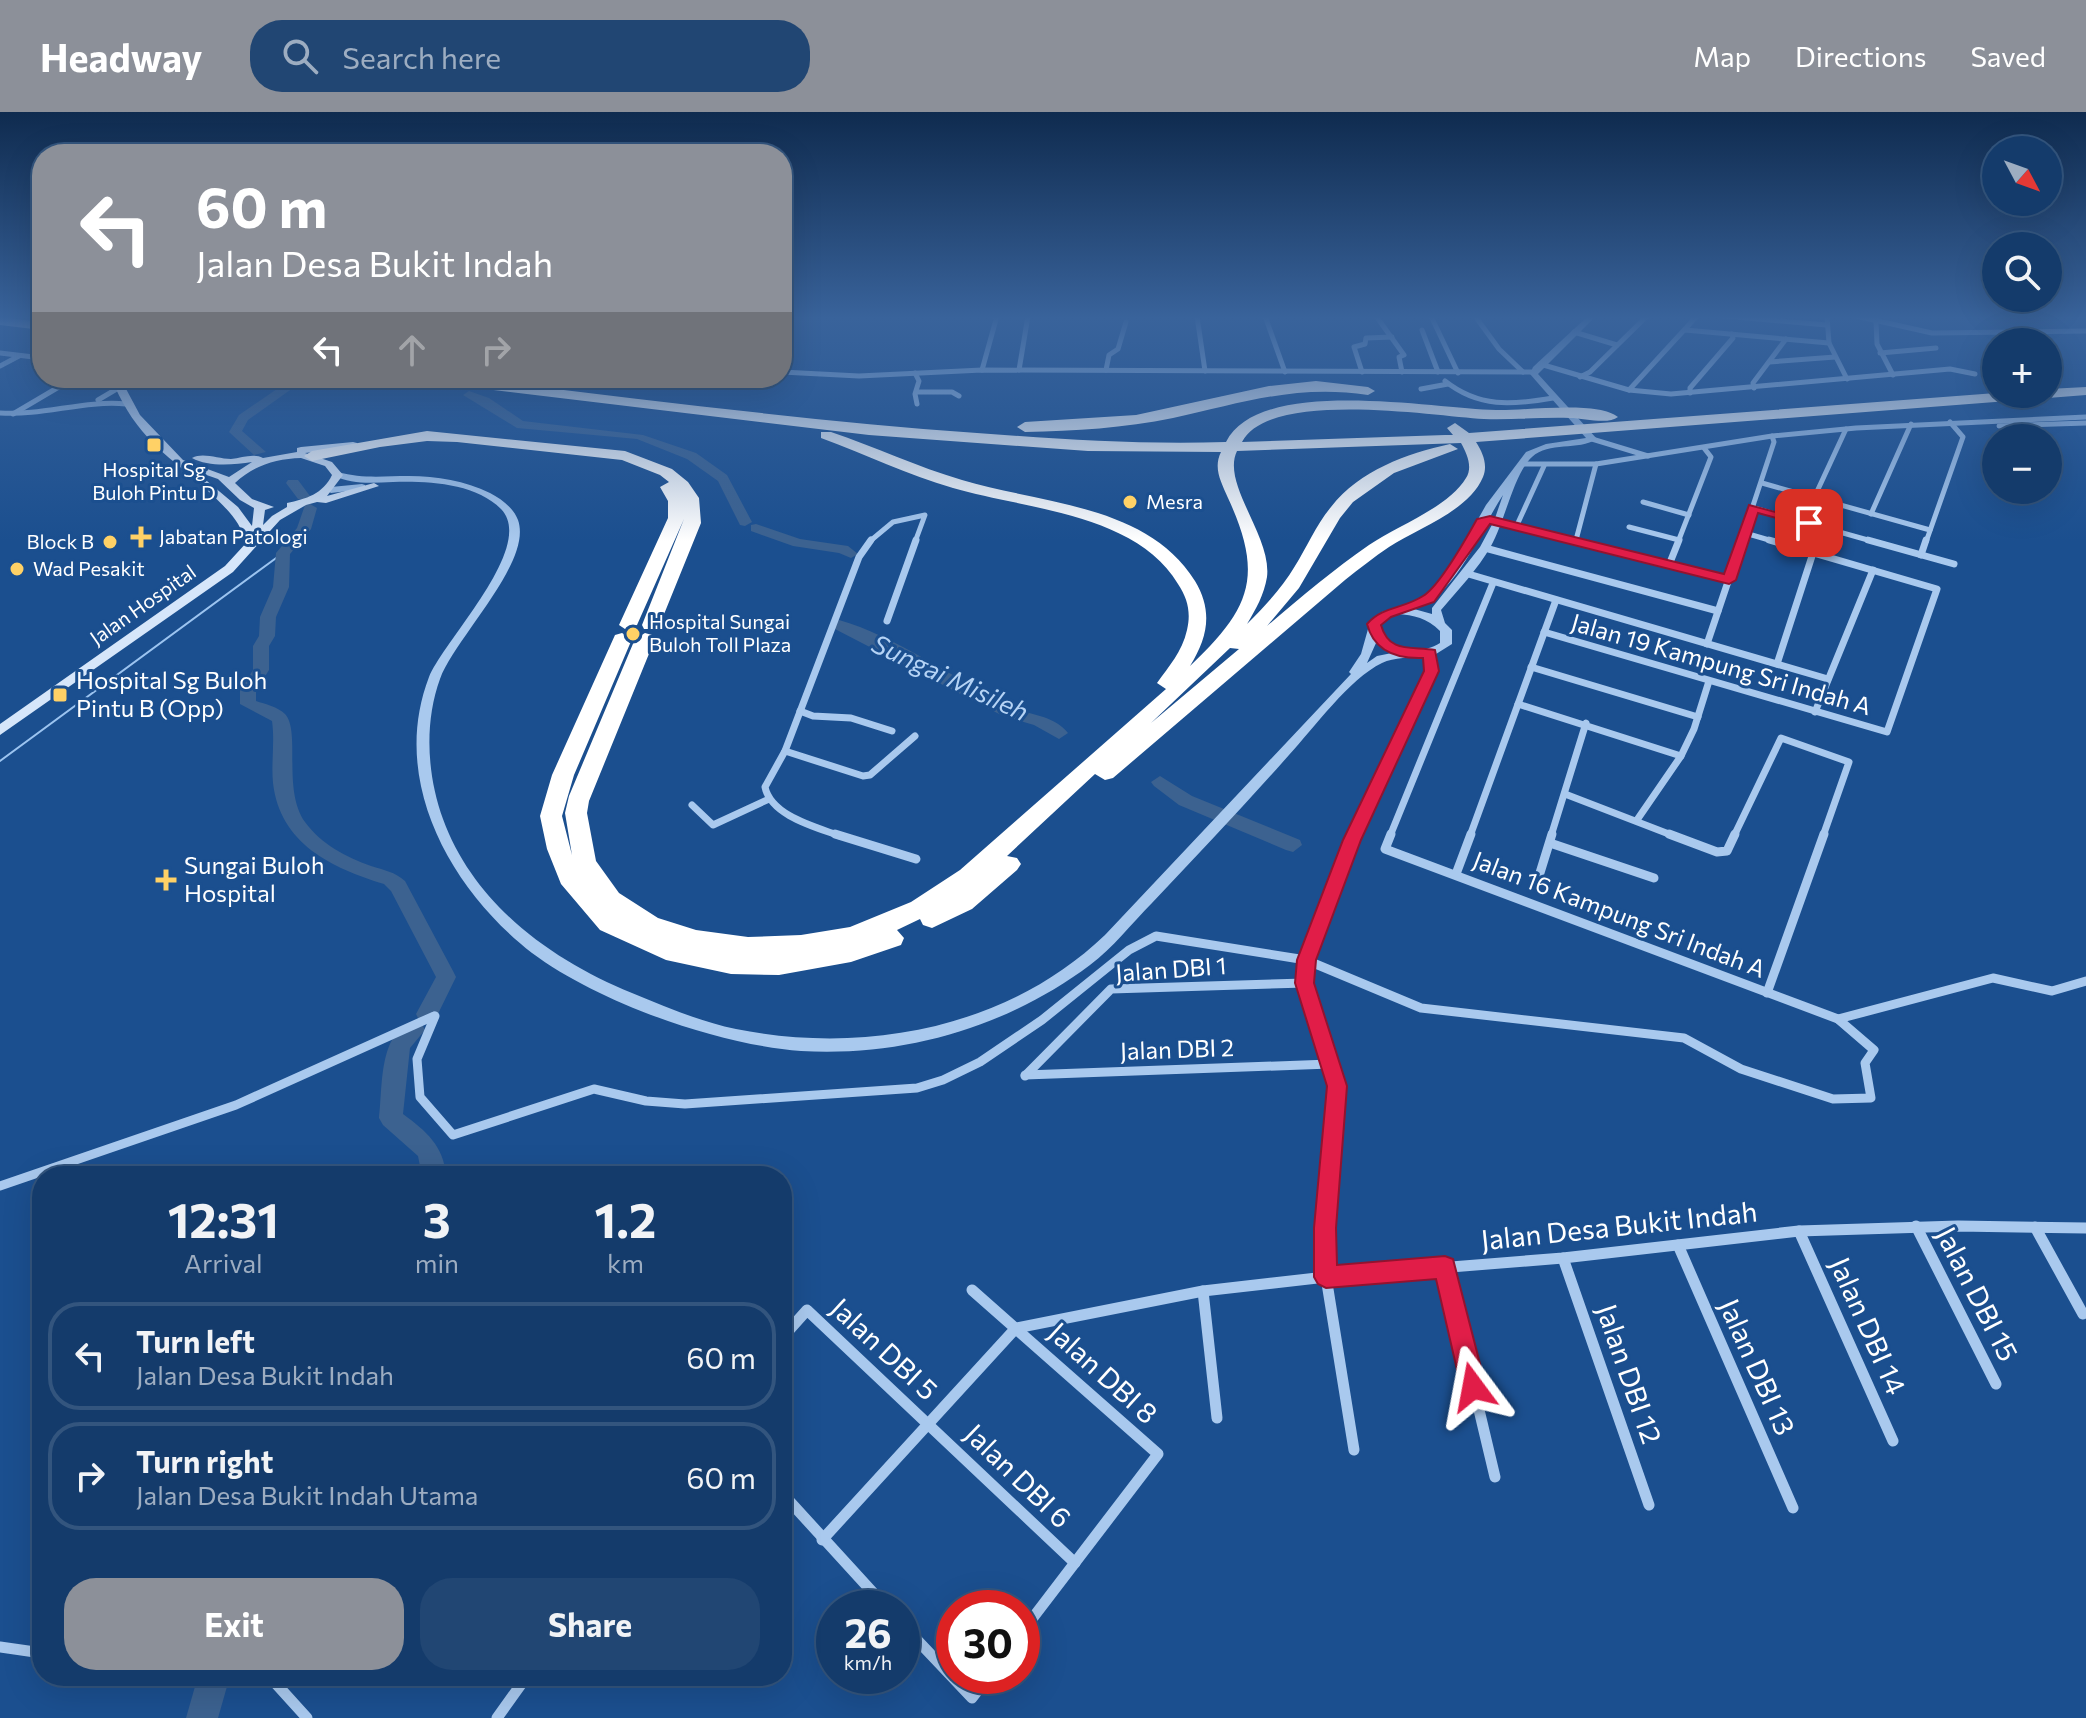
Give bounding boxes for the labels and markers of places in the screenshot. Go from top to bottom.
marker: Hospital Sg Buloh Pintu D [145,436,163,454]
place label: Hospital Sg Buloh Pintu D [92,457,216,504]
place label: Mesra [1146,489,1203,513]
pin [1775,489,1843,557]
marker: Mesra [1121,493,1139,511]
place label: Jabatan Patologi [159,524,308,548]
marker: Jabatan Patologi [130,526,152,548]
place label: Block B [27,529,94,553]
marker: Block B [101,533,119,551]
place label: Wad Pesakit [33,556,145,580]
marker: Wad Pesakit [8,560,26,578]
place label: Hospital Sungai Buloh Toll Plaza [649,609,791,656]
marker: Hospital Sungai Buloh Toll Plaza [624,625,642,643]
place label: Hospital Sg Buloh Pintu B (Opp) [76,665,267,722]
marker: Hospital Sg Buloh Pintu B (Opp) [51,686,69,704]
place label: Sungai Buloh Hospital [184,850,324,907]
marker: Sungai Buloh Hospital [155,869,177,891]

